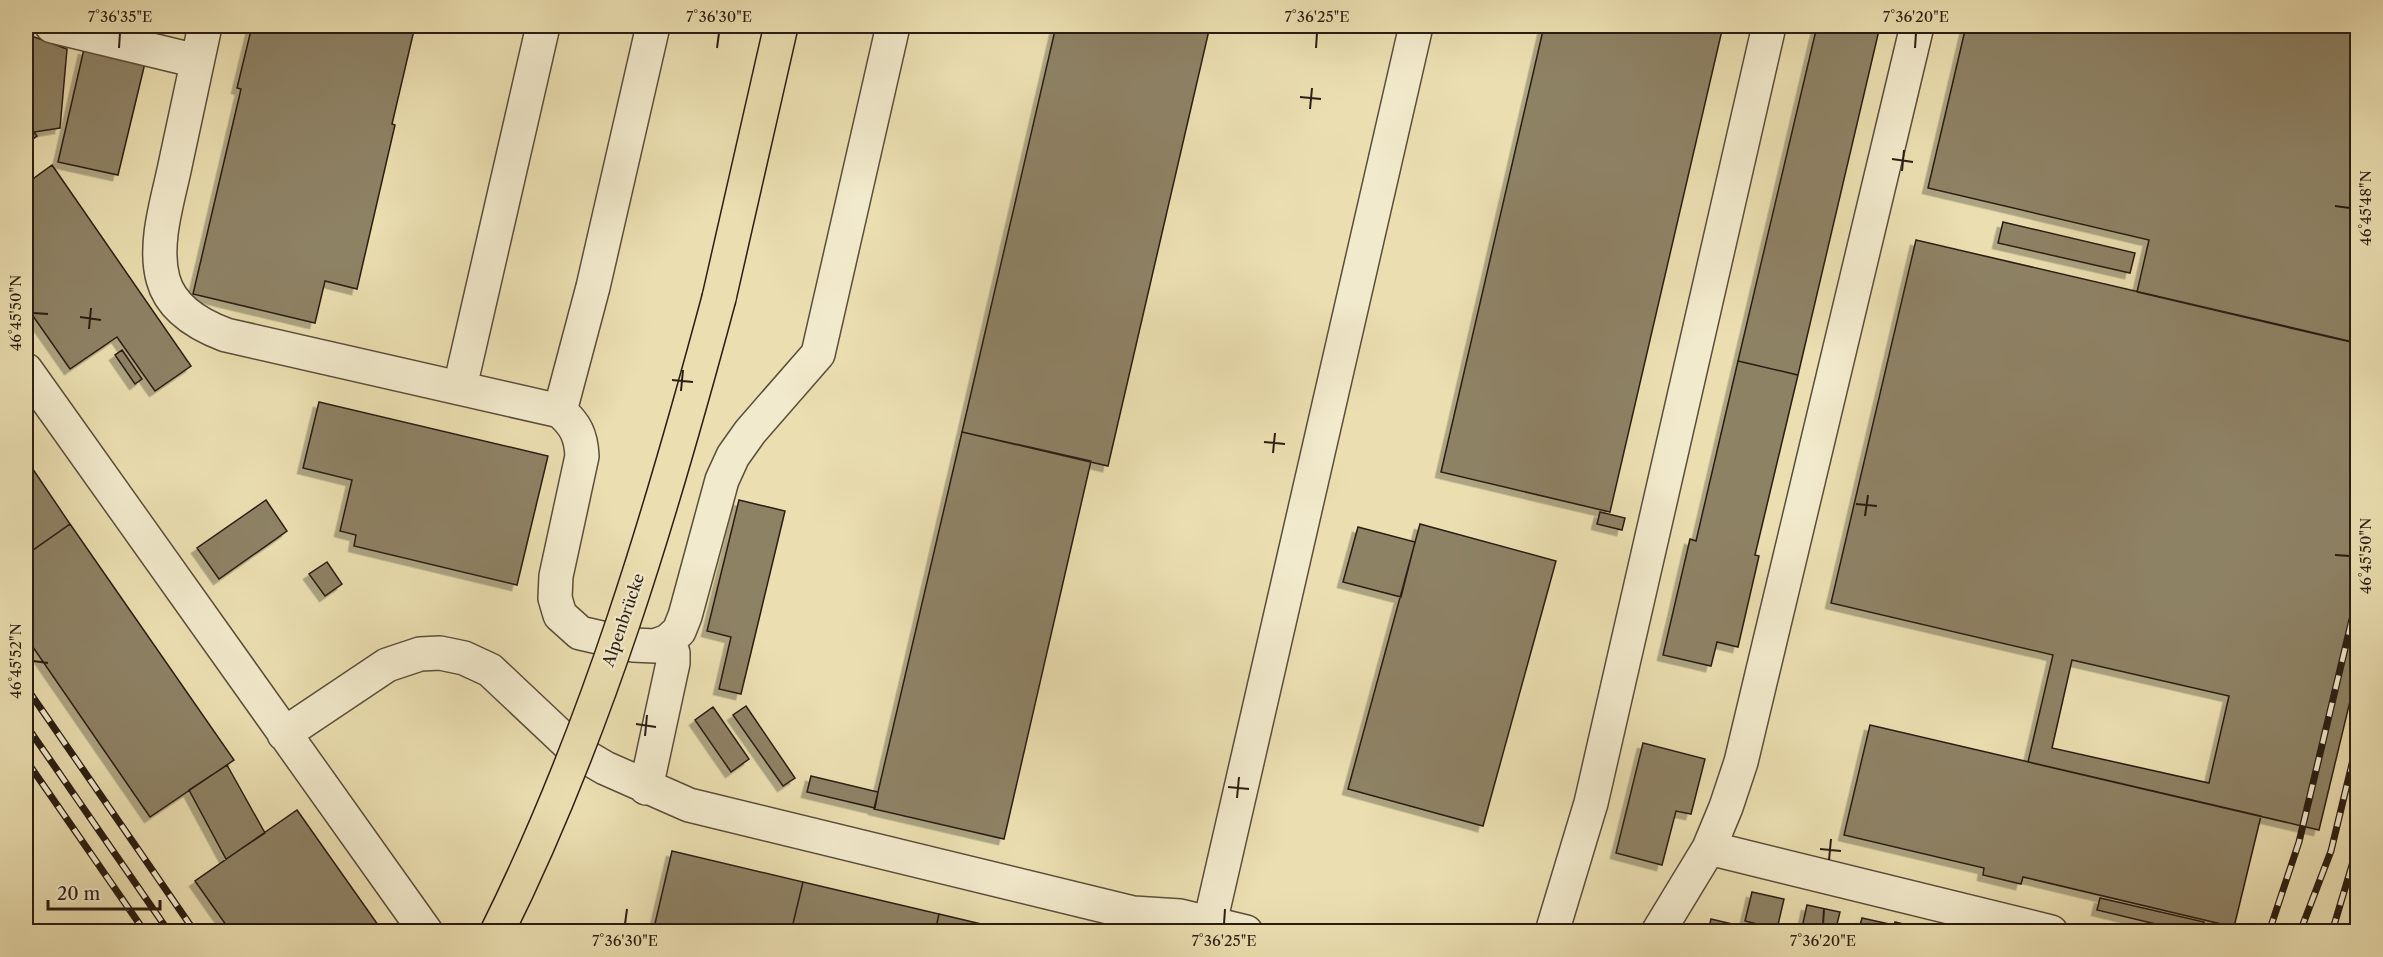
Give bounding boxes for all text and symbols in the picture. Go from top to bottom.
text: 7°36'35"E [88,7,152,26]
text: 7°36'30"E [686,7,752,26]
text: 7°36'25"E [1284,7,1350,26]
text: 7°36'20"E [1883,7,1949,26]
text: 46°45'48"N [2356,170,2375,246]
text: 46°45'50"N [6,275,25,351]
text: 46°45'50"N [2356,518,2375,594]
street label: Alpenbrücke [597,571,648,670]
text: 46°45'52"N [6,623,25,699]
scale bar [48,873,160,911]
text: 20 m [57,883,101,905]
text: 7°36'30"E [592,931,658,950]
text: 7°36'25"E [1191,931,1257,950]
text: 7°36'20"E [1790,931,1856,950]

